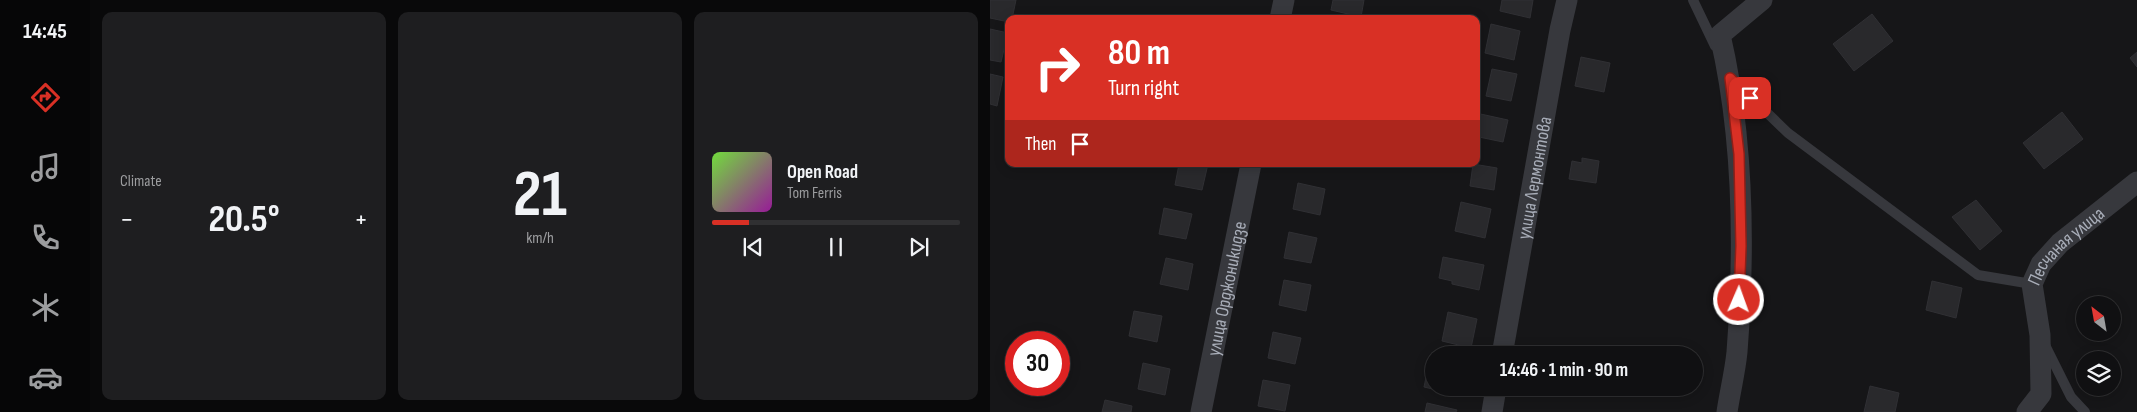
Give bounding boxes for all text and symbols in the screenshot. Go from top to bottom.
text: 14:45 [23,18,67,45]
text: 80 m [1108,32,1170,75]
icon: right [1025,35,1090,100]
text: Turn right [1108,75,1179,102]
pin [1729,77,1771,119]
icon: directions [28,80,63,115]
icon: arrive [1736,84,1764,112]
street label: улица Лермонтова [1513,115,1557,241]
icon: arrive [1066,130,1094,158]
text: Then [1025,133,1056,156]
icon: music [28,150,63,185]
text: 21 [513,157,567,235]
text: Open Road [787,161,858,184]
text: Climate [120,172,162,191]
text: Tom Ferris [787,184,842,203]
text: 20.5° [208,197,280,242]
street label: Песчаная улица [2023,202,2109,289]
text: − [120,203,134,236]
text: + [354,203,368,236]
street label: улица Орджоникидзе [1203,219,1252,358]
icon: phone [28,220,63,255]
text: km/h [526,229,554,248]
icon: previous [739,233,767,261]
icon: pause [822,233,850,261]
icon: next [905,233,933,261]
position arrow [1712,273,1764,325]
icon: climate [28,290,63,325]
north arrow [2076,296,2121,341]
map controls [2076,296,2121,396]
speed limit sign: 30 [1005,331,1070,396]
button: layers [2076,351,2121,396]
text: 14:46 · 1 min · 90 m [1500,359,1628,382]
icon: car [28,360,63,395]

